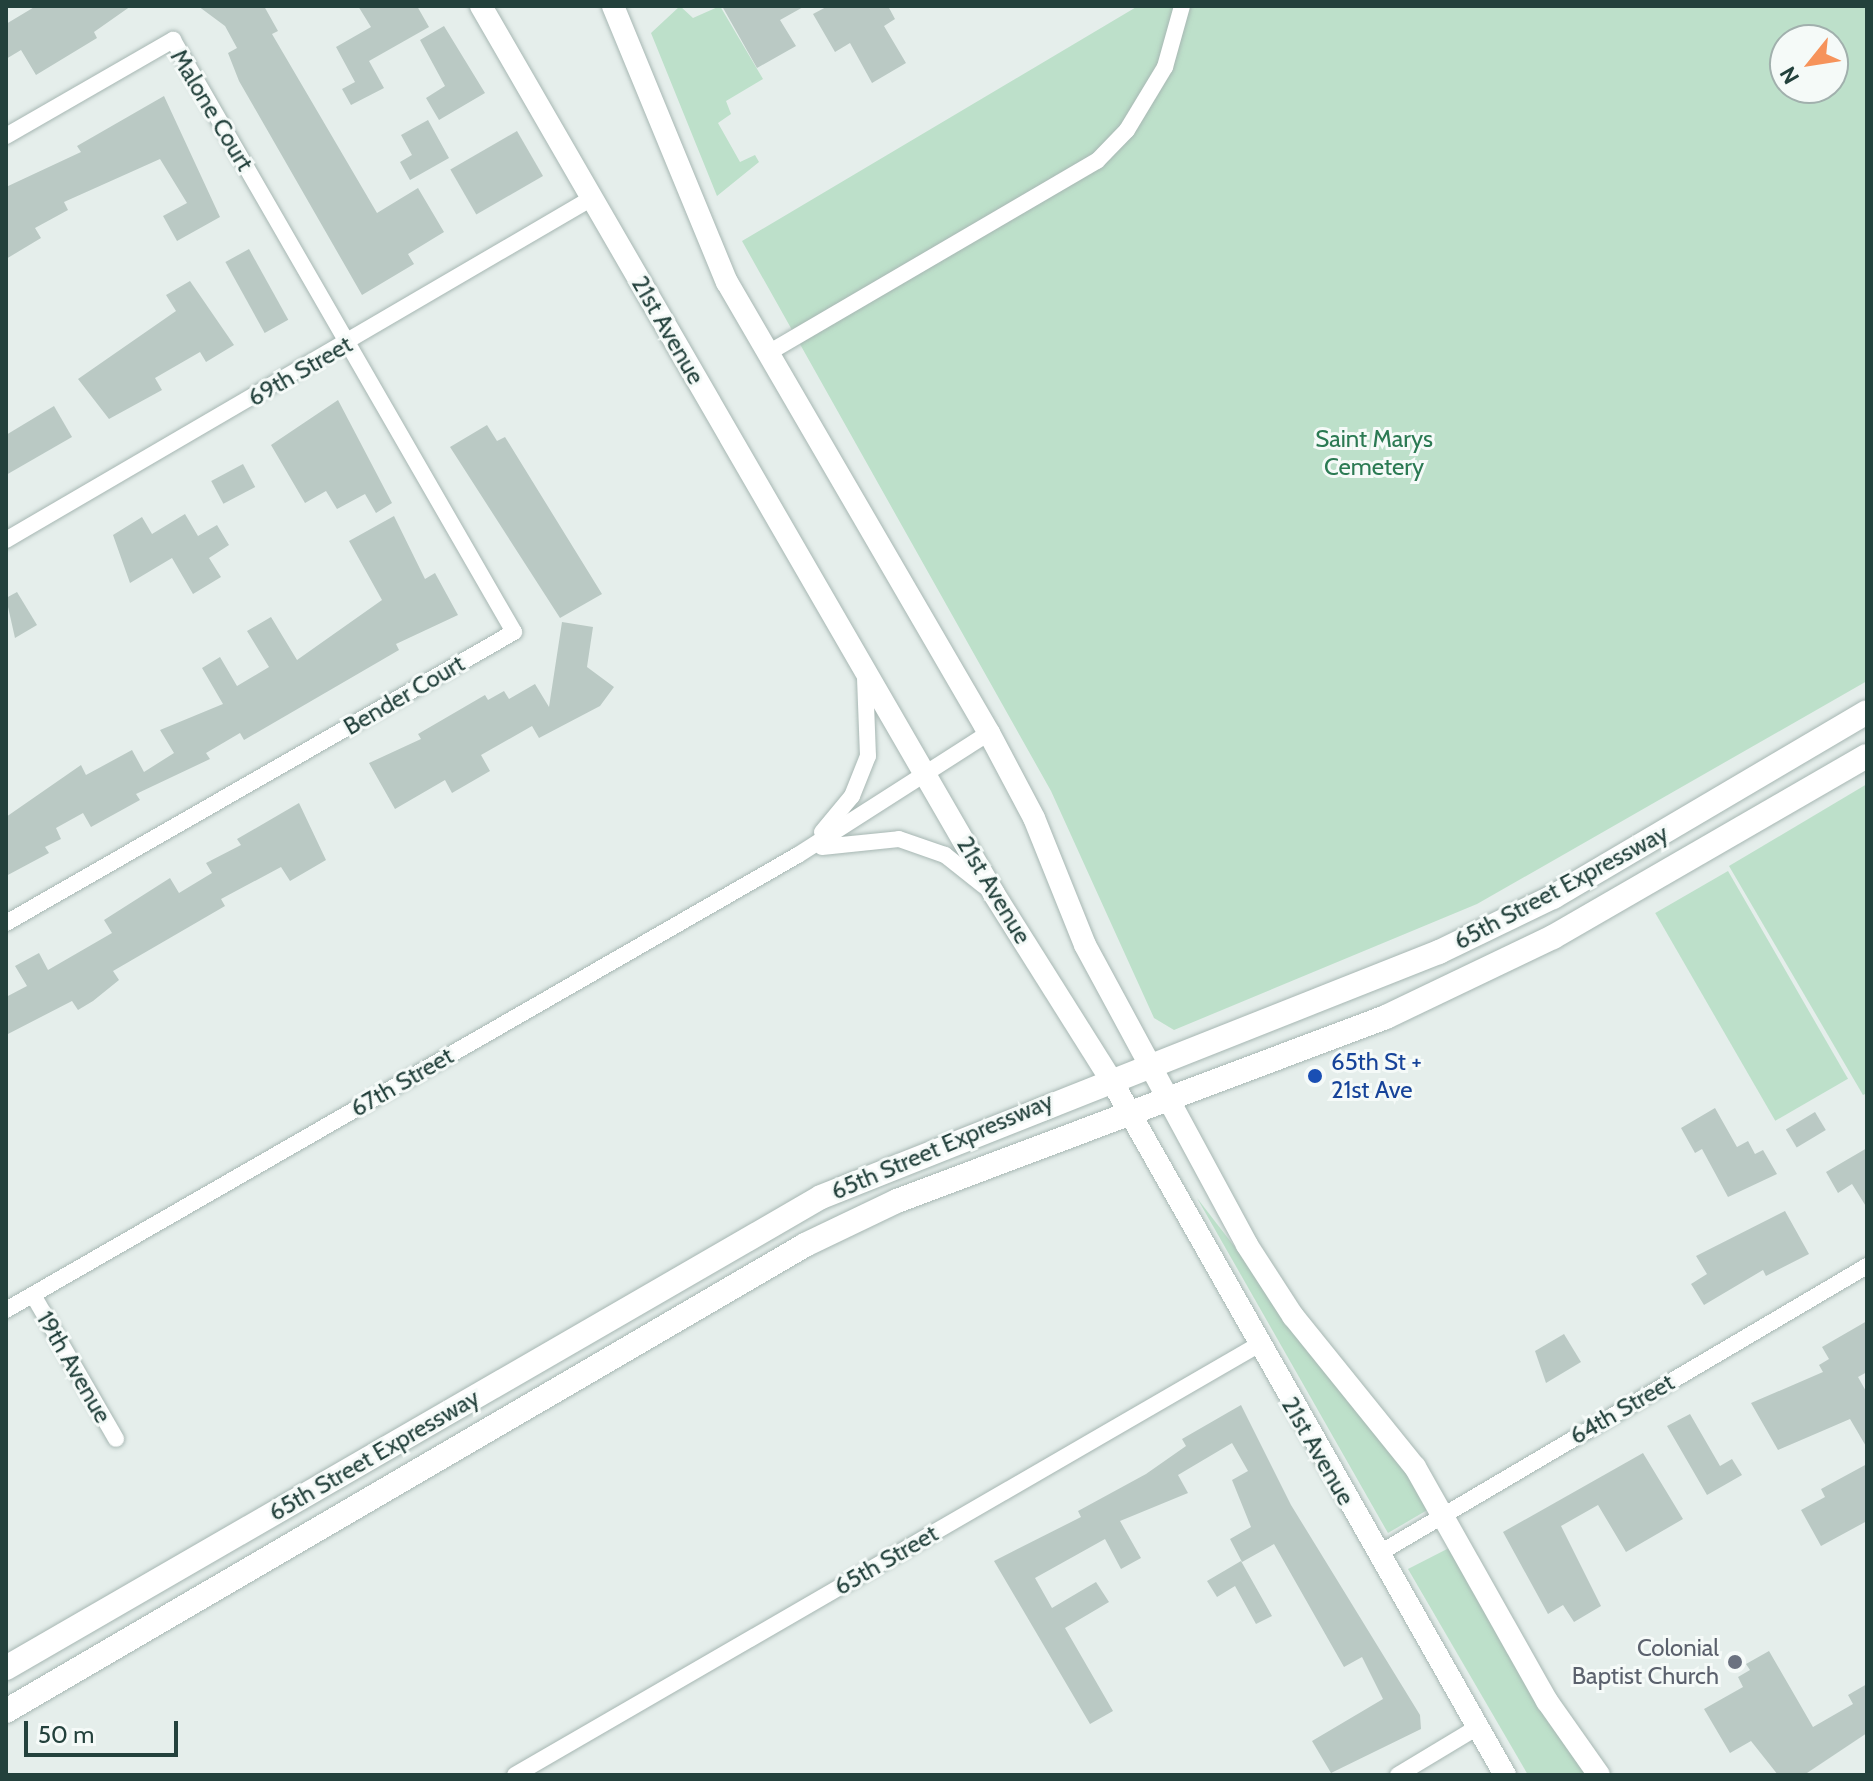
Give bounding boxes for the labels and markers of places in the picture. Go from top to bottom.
place label: 65th St + 21st Ave [1331,1048,1422,1104]
marker: 65th St + 21st Ave [1306,1067,1324,1085]
place label: Colonial Baptist Church [1572,1634,1719,1690]
marker: Colonial Baptist Church [1726,1653,1744,1671]

